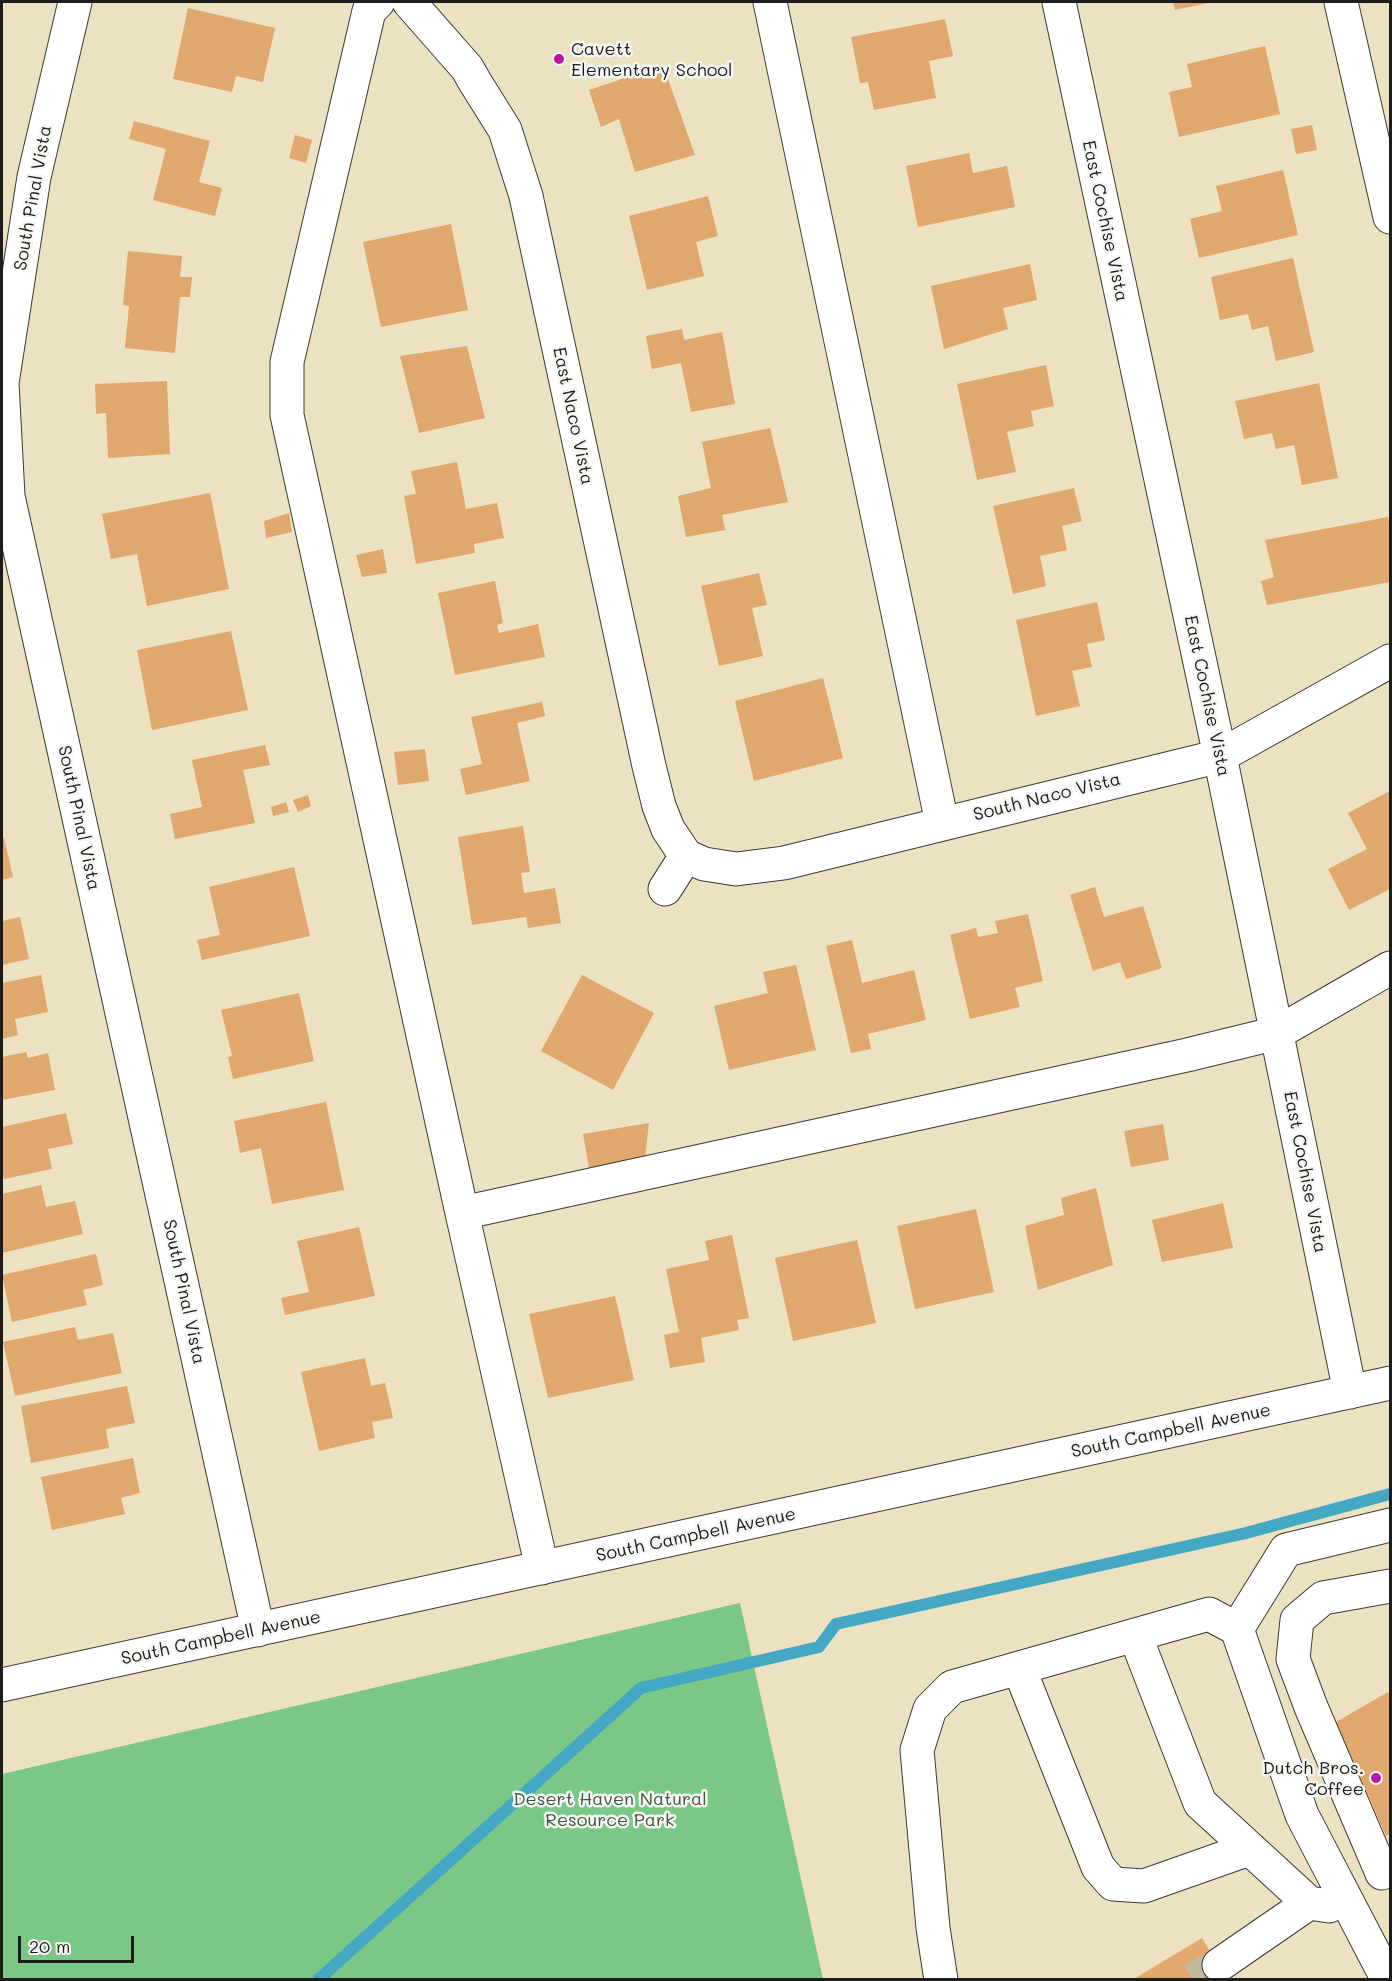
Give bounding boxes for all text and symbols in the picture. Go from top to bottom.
place label: Cavett Elementary School [571,38,732,80]
marker: Cavett Elementary School [552,52,566,66]
street label: South Pinal Vista [10,124,56,272]
street label: East Cochise Vista [1077,138,1133,304]
street label: East Naco Vista [548,345,598,487]
street label: East Cochise Vista [1179,613,1235,779]
street label: South Pinal Vista [53,744,105,892]
street label: South Naco Vista [971,768,1123,826]
street label: East Cochise Vista [1279,1089,1331,1255]
street label: South Pinal Vista [158,1218,210,1366]
street label: South Campbell Avenue [1069,1399,1273,1463]
street label: South Campbell Avenue [594,1503,798,1567]
street label: South Campbell Avenue [119,1606,323,1670]
place label: Dutch Bros. Coffee [1262,1757,1364,1800]
marker: Dutch Bros. Coffee [1369,1771,1383,1785]
park label: Desert Haven Natural Resource Park [513,1788,707,1830]
scale bar [21,1924,136,1962]
text: 20 m [29,1934,70,1958]

